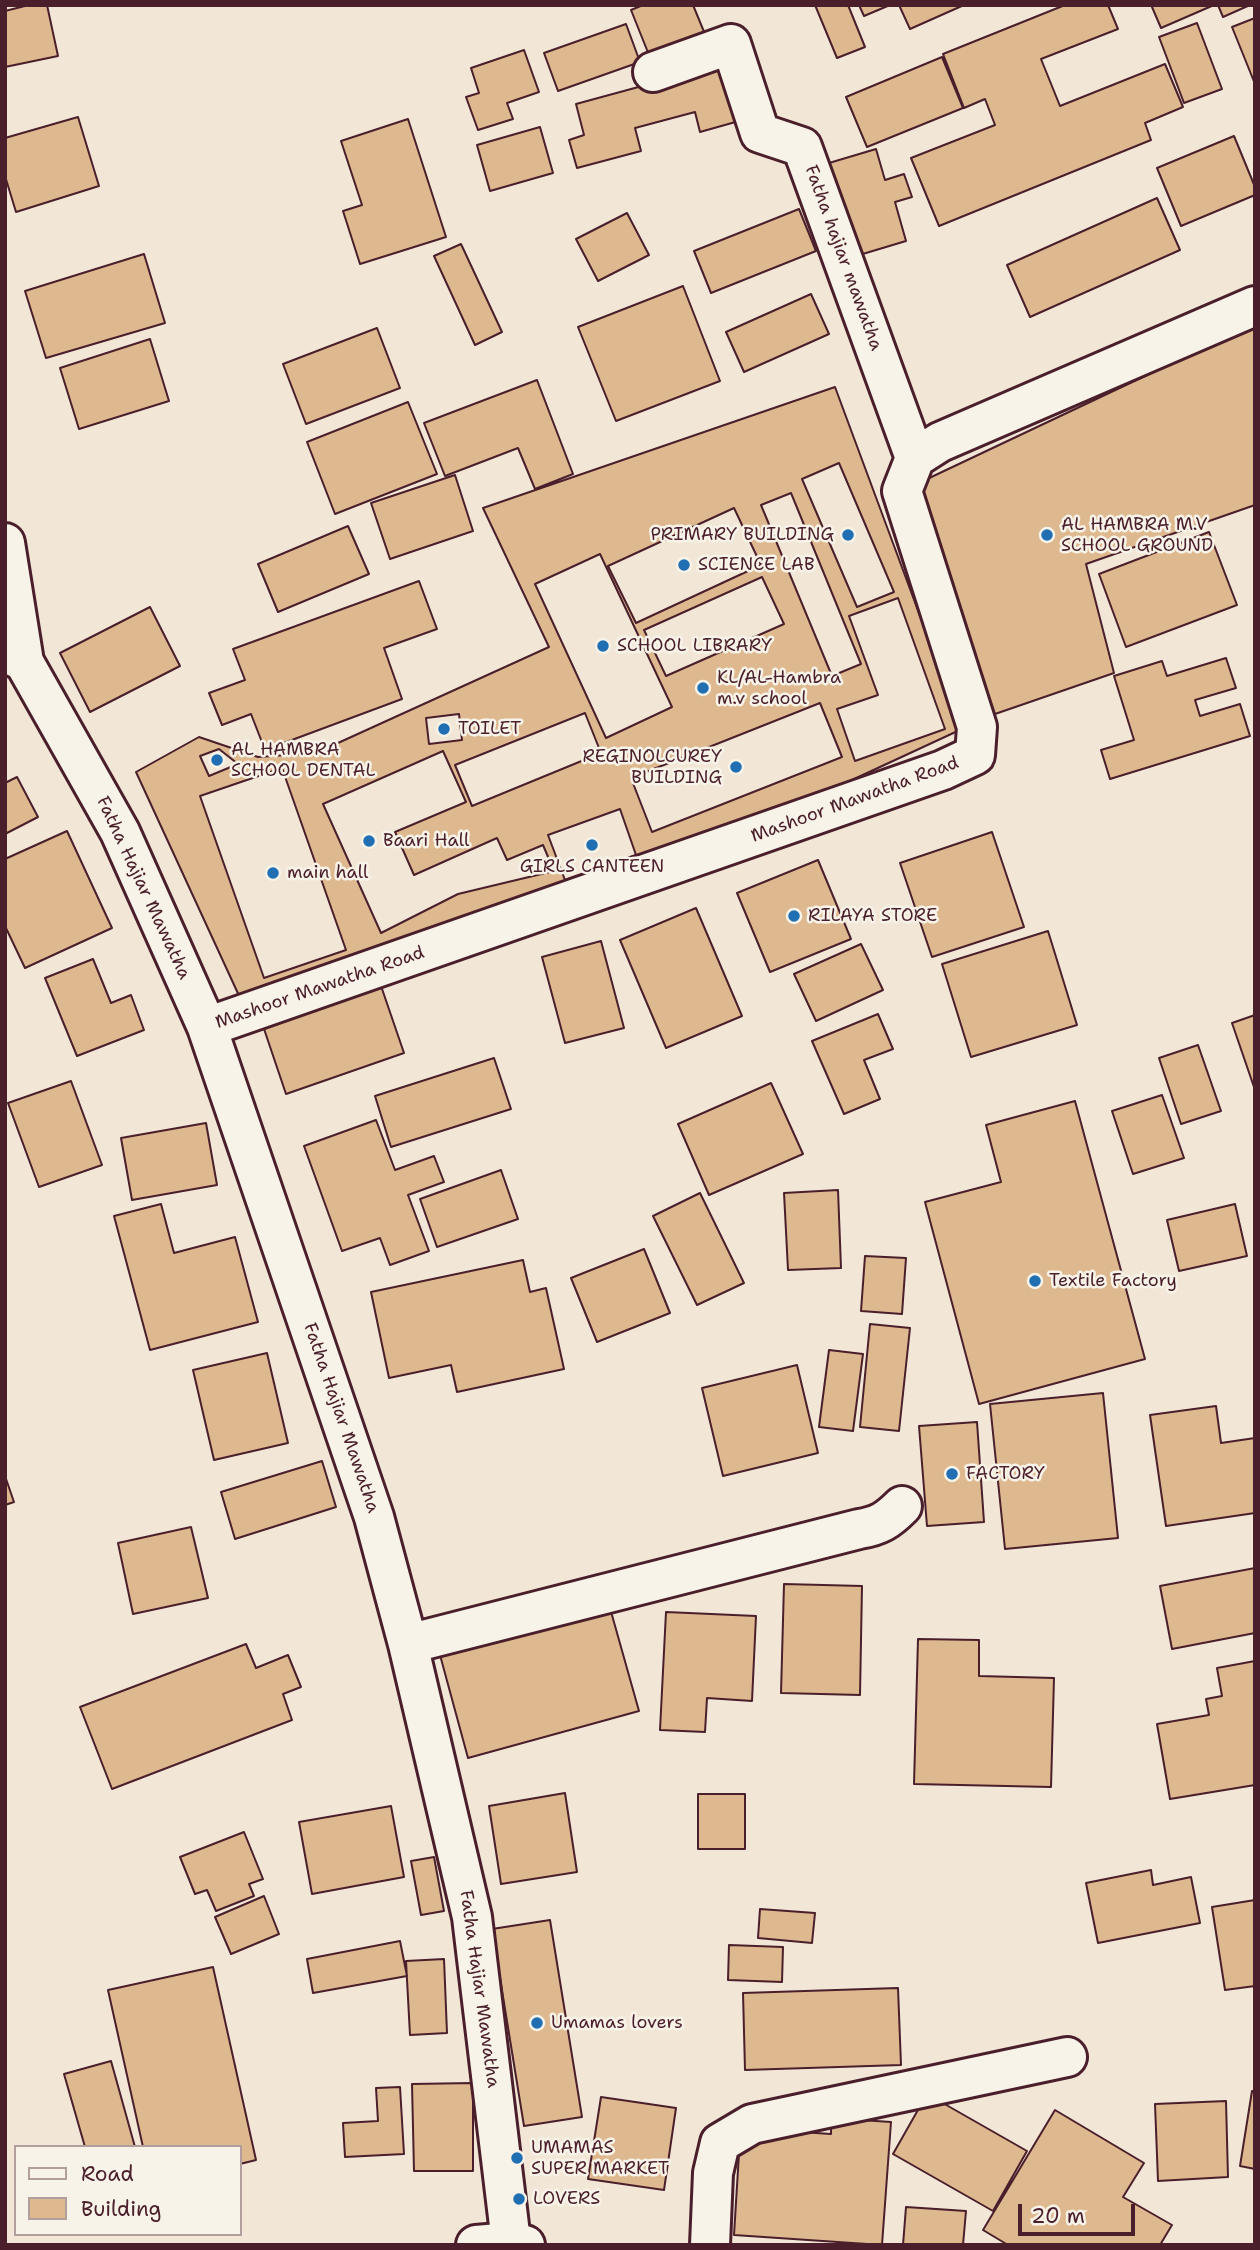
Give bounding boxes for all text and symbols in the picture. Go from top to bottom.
street label: Fatha hajiar mawatha [799,162,887,354]
place label: AL HAMBRA M.V SCHOOL GROUND [1061,514,1213,556]
place label: PRIMARY BUILDING [650,524,834,546]
marker: PRIMARY BUILDING [840,527,856,543]
marker: AL HAMBRA M.V SCHOOL GROUND [1039,527,1055,543]
place label: SCIENCE LAB [698,554,815,576]
marker: SCIENCE LAB [676,557,692,573]
place label: SCHOOL LIBRARY [617,635,772,657]
marker: SCHOOL LIBRARY [595,638,611,654]
place label: KL/AL-Hambra m.v school [717,667,841,710]
marker: KL/AL-Hambra m.v school [695,680,711,696]
place label: TOILET [458,718,521,740]
marker: TOILET [436,721,452,737]
place label: AL HAMBRA SCHOOL DENTAL [231,739,375,782]
place label: REGINOLCUREY BUILDING [582,746,722,788]
marker: AL HAMBRA SCHOOL DENTAL [209,752,225,768]
street label: Mashoor Mawatha Road [748,752,962,848]
marker: REGINOLCUREY BUILDING [728,759,744,775]
street label: Fatha Hajiar Mawatha [91,793,195,983]
place label: Baari Hall [383,830,470,852]
marker: Baari Hall [361,833,377,849]
marker: GIRLS CANTEEN [584,837,600,853]
place label: GIRLS CANTEEN [520,856,664,878]
place label: main hall [287,862,369,884]
marker: main hall [265,865,281,881]
place label: RILAYA STORE [808,905,937,927]
marker: RILAYA STORE [786,908,802,924]
street label: Mashoor Mawatha Road [213,942,427,1034]
place label: Textile Factory [1049,1270,1177,1292]
marker: Textile Factory [1027,1273,1043,1289]
street label: Fatha Hajiar Mawatha [298,1320,384,1516]
place label: FACTORY [966,1463,1045,1485]
marker: FACTORY [944,1466,960,1482]
street label: Fatha Hajiar Mawatha [454,1889,504,2089]
place label: Umamas lovers [551,2012,683,2034]
marker: Umamas lovers [529,2015,545,2031]
place label: UMAMAS SUPER MARKET [531,2137,669,2180]
legend [14,2145,242,2236]
marker: UMAMAS SUPER MARKET [509,2150,525,2166]
text: Road [81,2160,134,2188]
place label: LOVERS [533,2188,600,2210]
scale bar [1022,2190,1139,2234]
marker: LOVERS [511,2191,527,2207]
text: Building [81,2195,161,2223]
text: 20 m [1031,2202,1085,2230]

